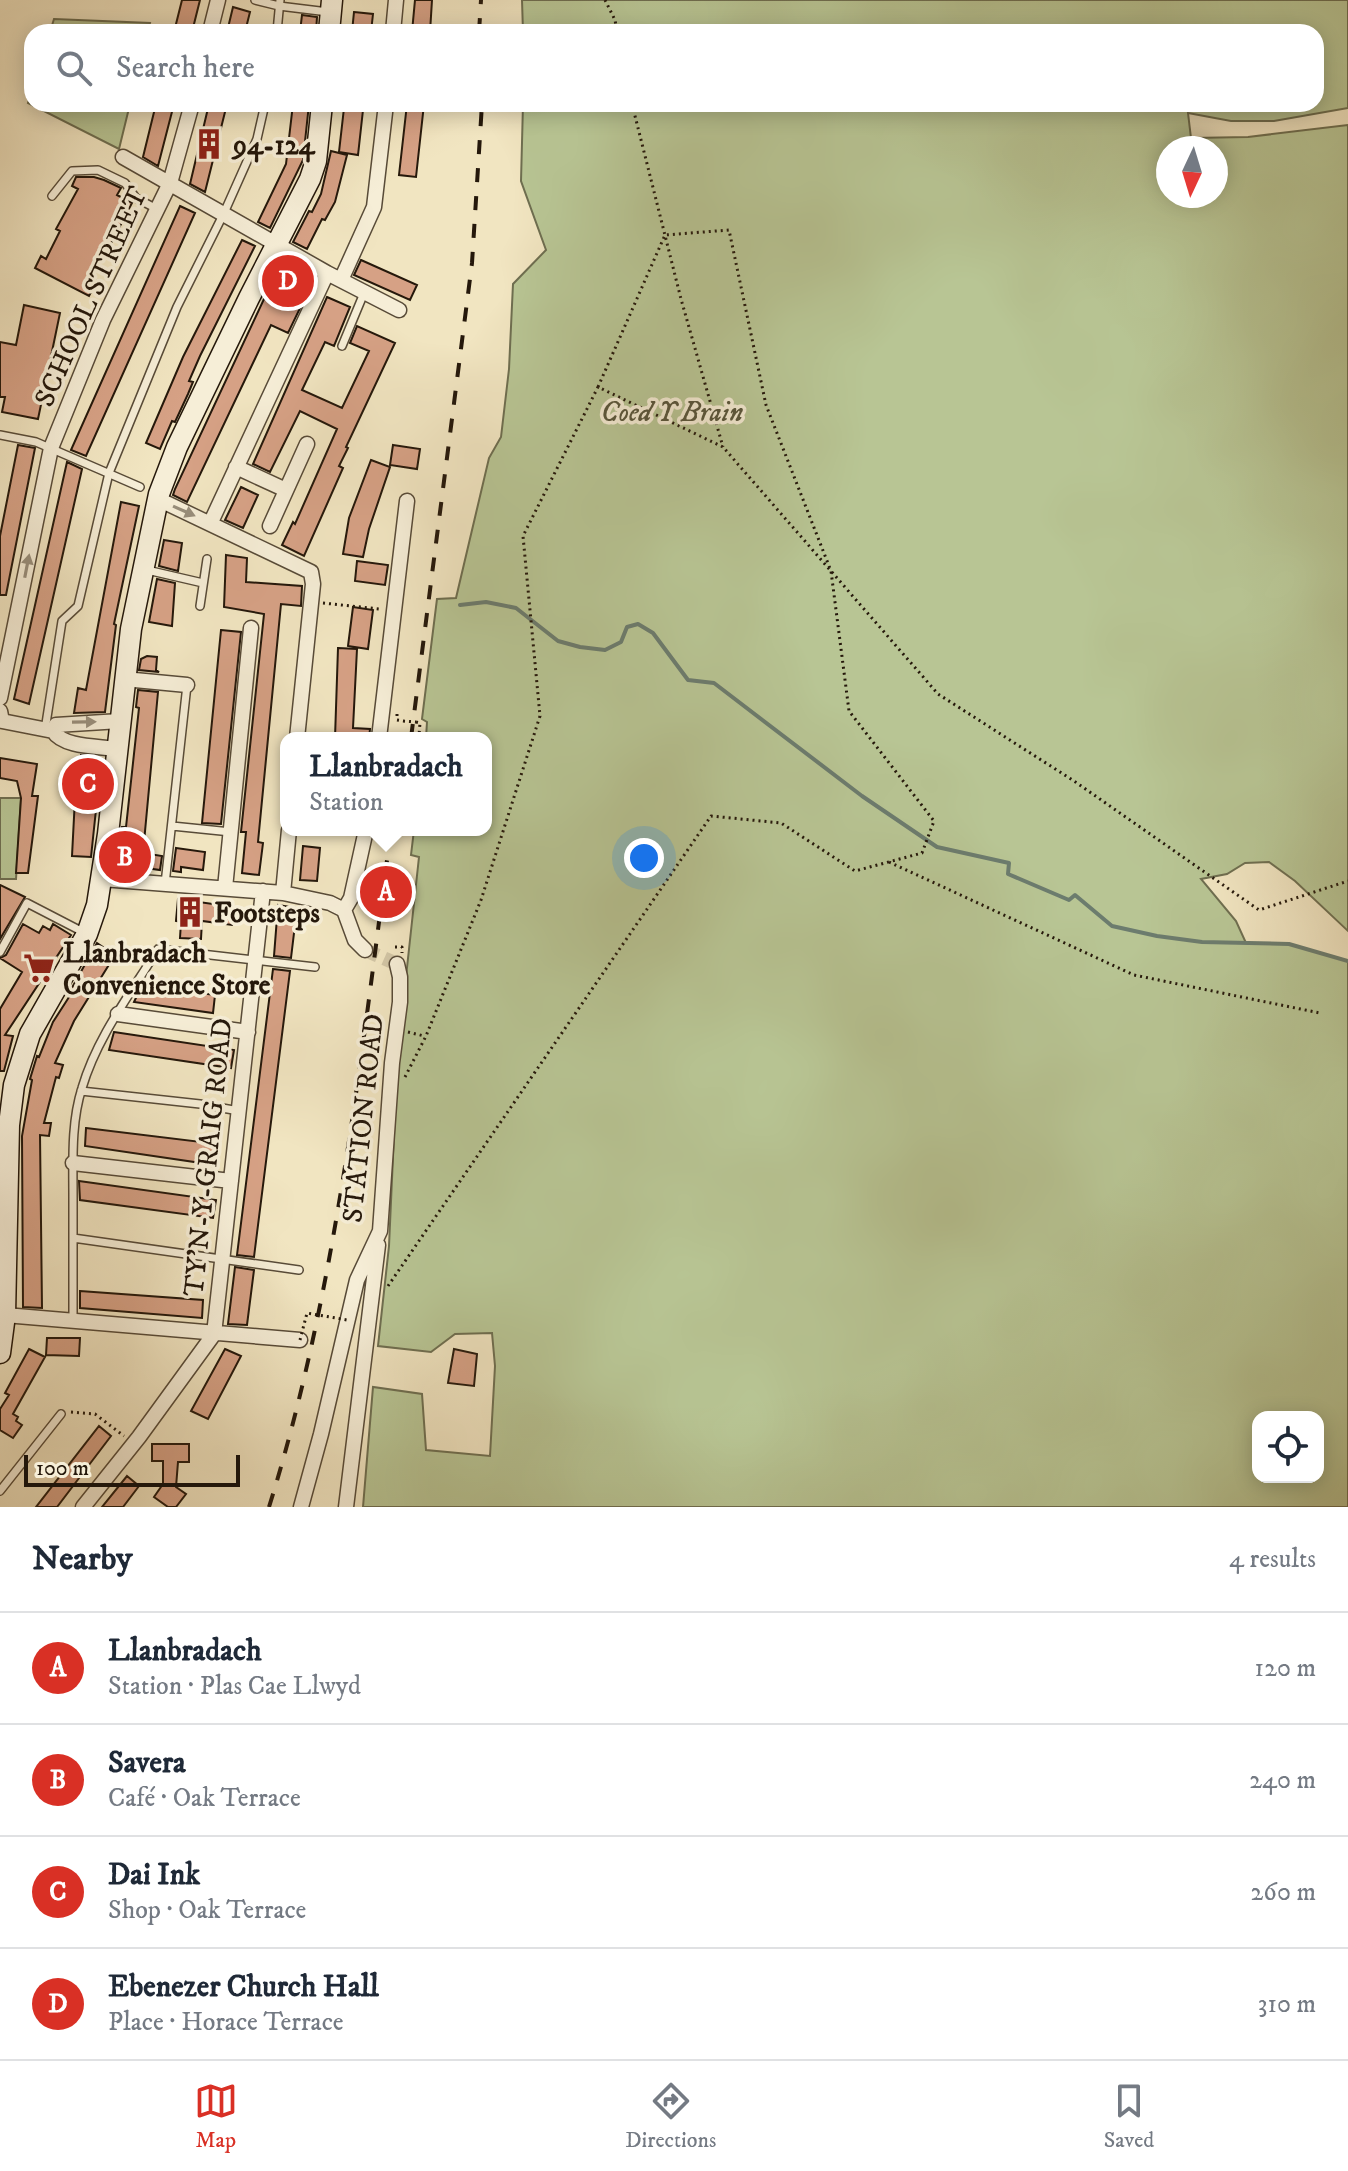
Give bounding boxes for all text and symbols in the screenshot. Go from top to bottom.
search box [24,24,1324,112]
icon: search [52,46,96,90]
text: Search here [116,50,255,87]
building icon: 94-124 [192,127,226,161]
place label: 94-124 [231,128,316,163]
north arrow [1156,136,1228,208]
street label: SCHOOL STREET [27,181,156,412]
pin: D [262,251,314,311]
park label: Coed Y Brain [601,395,743,430]
one-way arrow [173,504,196,517]
one-way arrow [21,553,33,578]
one-way arrow [72,716,97,728]
popup [280,732,492,836]
text: Llanbradach [309,749,463,786]
pin: C [62,754,114,814]
text: Station [309,786,383,819]
pin: B [99,827,151,887]
your location [624,838,664,878]
pin: A [360,862,412,922]
building icon: Footsteps [173,895,207,929]
place label: Footsteps [214,896,320,931]
place label: Llanbradach Convenience Store [63,936,271,1003]
supermarket icon: Llanbradach Convenience Store [22,951,56,985]
street label: STATION ROAD [335,1012,392,1224]
street label: TY'N-Y-GRAIG ROAD [176,1016,241,1298]
map controls [1252,1411,1324,1483]
button: locate [1252,1411,1324,1483]
scale bar [24,1451,240,1487]
text: 100 m [36,1455,89,1482]
text: Nearby [32,1538,133,1580]
text: 4 results [1229,1543,1316,1576]
text: Llanbradach [108,1633,262,1670]
text: A [50,1652,66,1685]
text: 120 m [1255,1652,1316,1685]
text: Station · Plas Cae Llwyd [108,1670,361,1703]
text: Savera [108,1745,186,1782]
text: B [50,1764,66,1797]
text: 240 m [1249,1764,1316,1797]
text: Café · Oak Terrace [108,1782,301,1815]
text: Dai Ink [108,1857,200,1894]
text: C [49,1876,67,1909]
text: 260 m [1251,1876,1316,1909]
text: Shop · Oak Terrace [108,1894,306,1927]
text: Ebenezer Church Hall [108,1969,379,2006]
text: D [48,1988,68,2021]
text: 310 m [1258,1988,1316,2021]
text: Place · Horace Terrace [108,2006,344,2039]
tab: Map [194,2079,238,2154]
tab: Directions [625,2079,716,2154]
tab: Saved [1104,2079,1154,2154]

